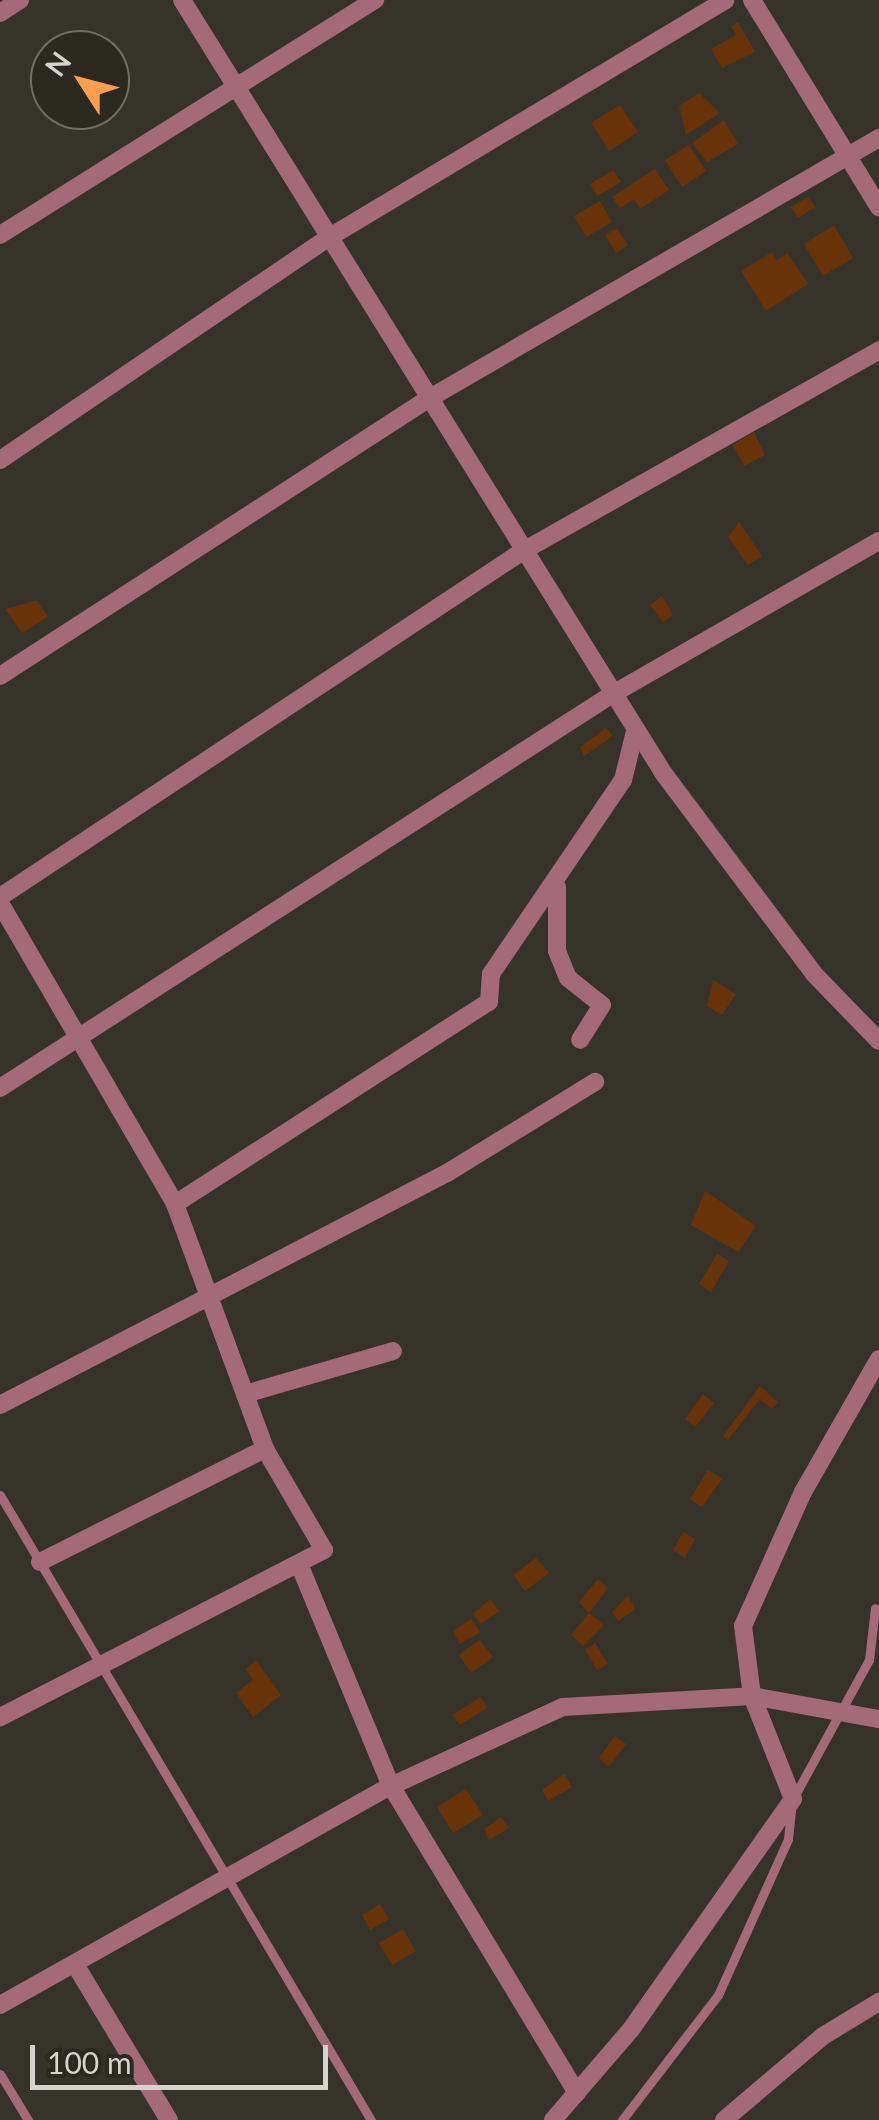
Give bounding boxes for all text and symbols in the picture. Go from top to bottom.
north arrow [30,30,130,130]
text: N [37,45,77,82]
scale bar [35,2025,332,2087]
text: 100 m [47,2044,132,2080]

